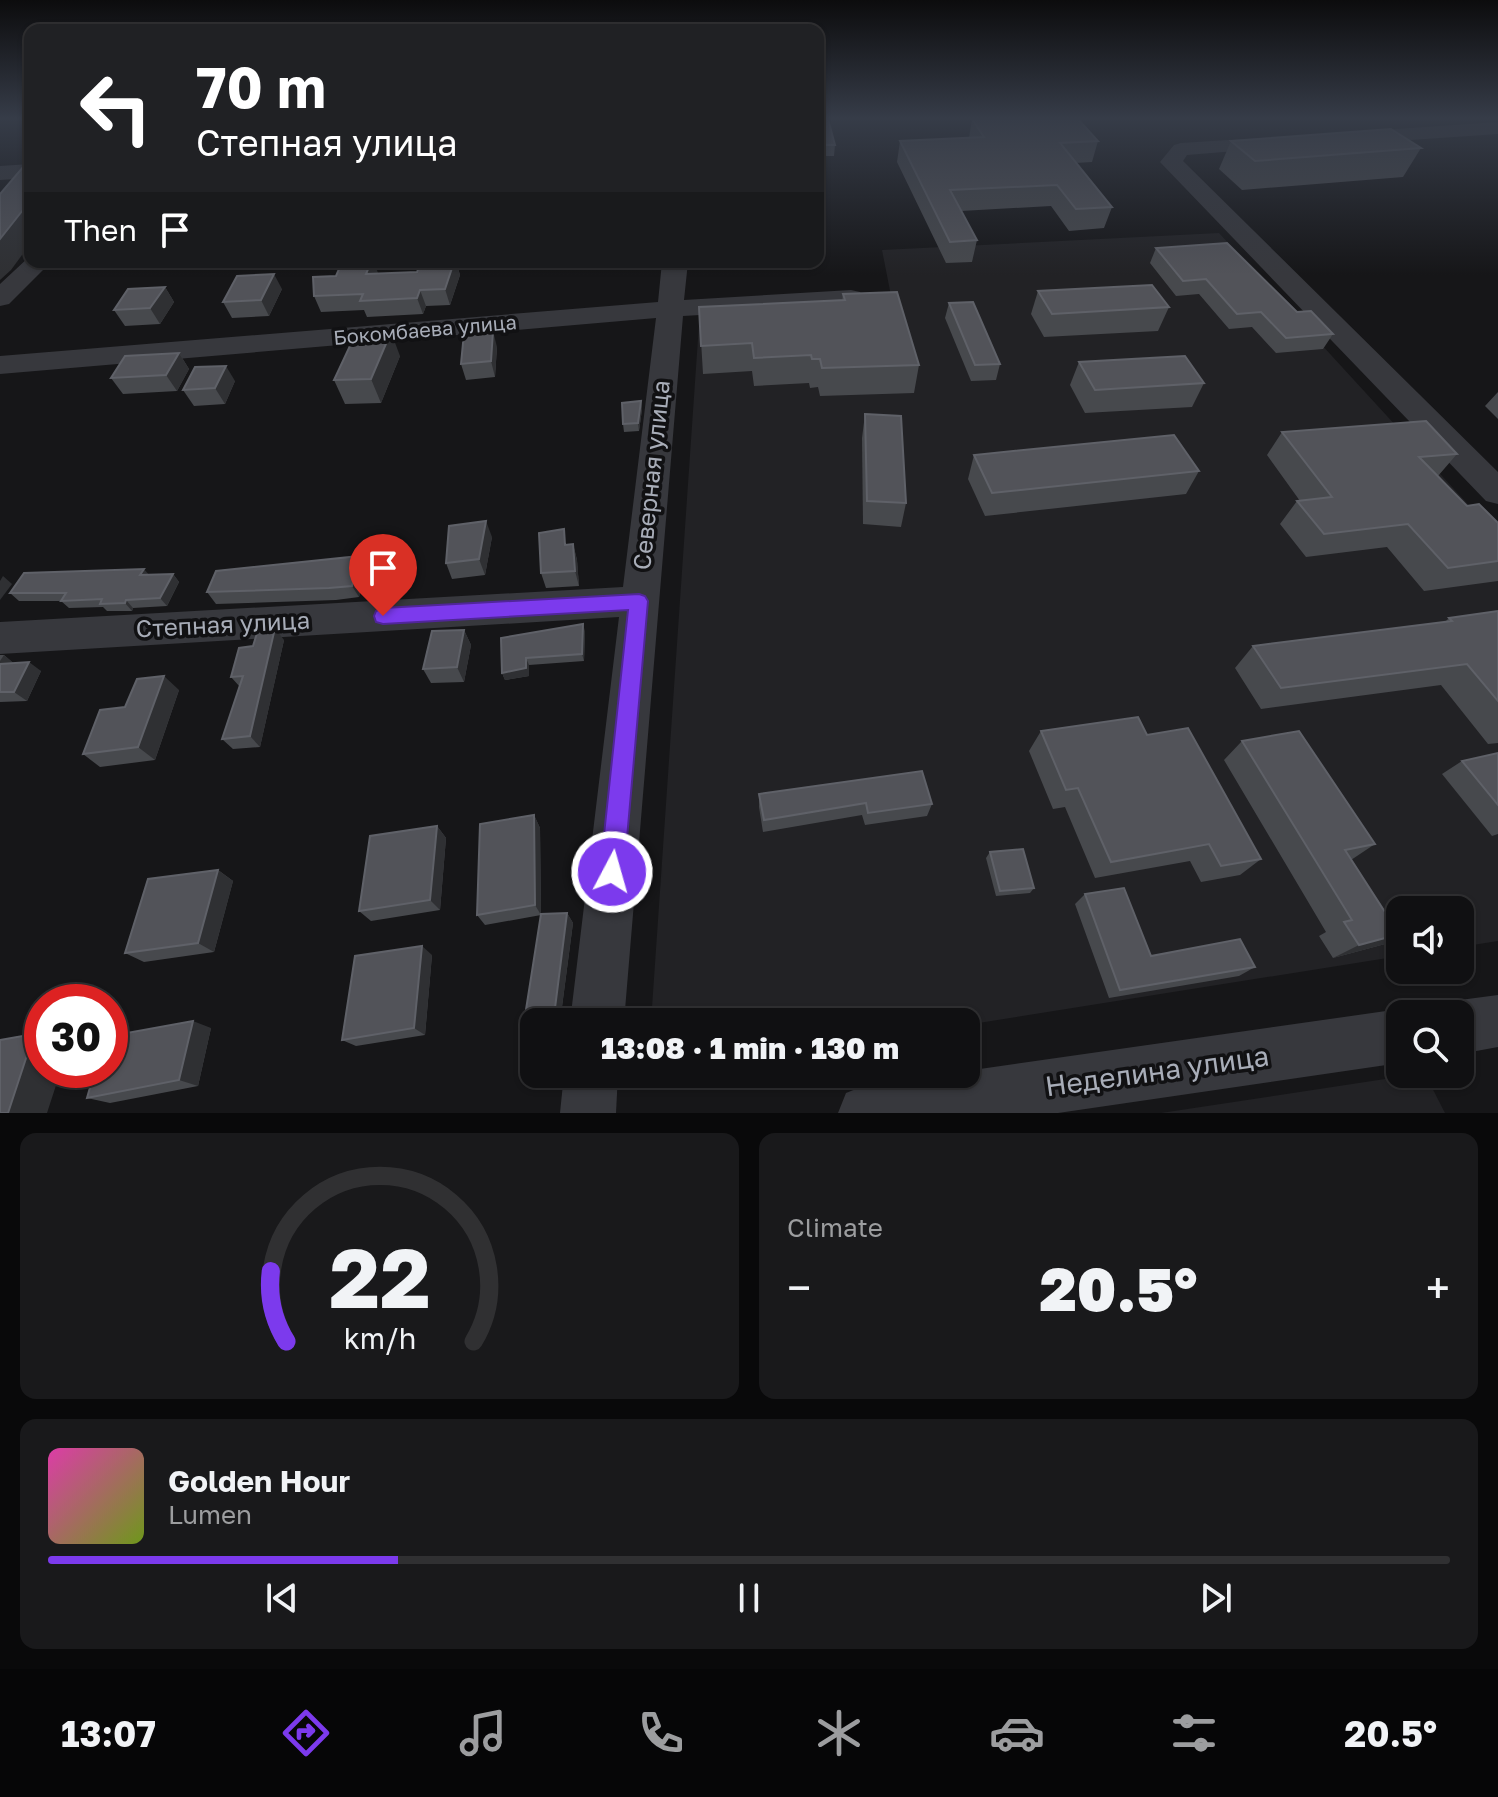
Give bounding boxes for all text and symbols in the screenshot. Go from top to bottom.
text: 70 m [196,53,326,120]
icon: left [64,56,168,160]
text: Степная улица [196,121,458,164]
icon: arrive [153,208,197,252]
text: Then [64,212,137,248]
street label: Бокомбаева улица [332,309,518,349]
street label: Северная улица [626,379,675,571]
pin [349,534,417,616]
icon: arrive [361,546,405,590]
street label: Степная улица [135,604,311,643]
position arrow [570,830,654,914]
map controls [1386,896,1474,1088]
button: sound [1386,896,1474,984]
speed limit sign: 30 [24,984,128,1088]
button: search [1386,1000,1474,1088]
text: 13:08 · 1 min · 130 m [601,1030,899,1066]
street label: Неделина улица [1043,1038,1271,1103]
text: Climate [787,1212,883,1243]
text: 22 [329,1226,430,1326]
text: 20.5° [1040,1252,1197,1324]
text: − [787,1261,811,1314]
text: + [1426,1261,1450,1314]
text: km/h [343,1321,416,1355]
text: Golden Hour [168,1463,350,1499]
text: Lumen [168,1499,252,1530]
icon: previous [260,1576,304,1620]
icon: pause [727,1576,771,1620]
icon: next [1194,1576,1238,1620]
icon: directions [278,1705,334,1761]
icon: music [455,1705,511,1761]
icon: phone [633,1705,689,1761]
icon: climate [811,1705,867,1761]
icon: car [989,1705,1045,1761]
icon: filters [1166,1705,1222,1761]
text: 13:07 [61,1712,156,1755]
text: 20.5° [1344,1712,1437,1755]

